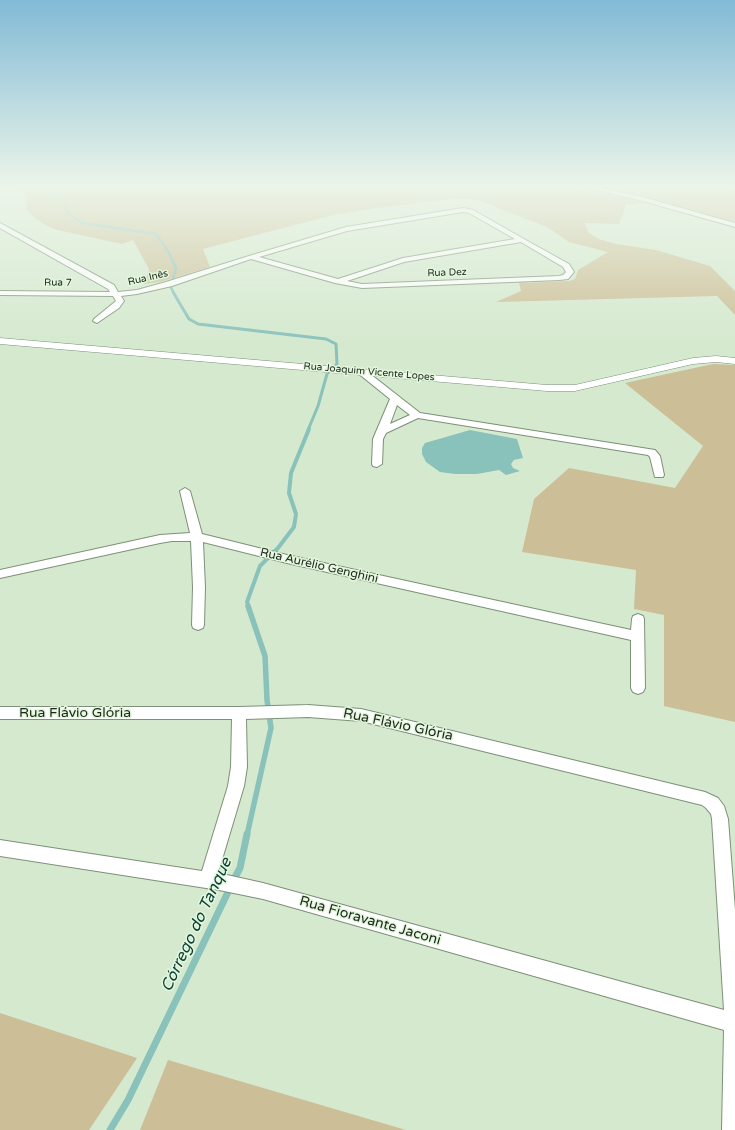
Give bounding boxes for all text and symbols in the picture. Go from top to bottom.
street label: Rua Dez [427,266,467,280]
street label: Rua Inês [127,268,169,288]
street label: Rua 7 [44,277,72,289]
street label: Rua Joaquim Vicente Lopes [303,360,435,384]
street label: Rua Aurélio Genghini [259,545,379,587]
street label: Rua Flávio Glória [19,705,131,721]
street label: Rua Flávio Glória [341,705,455,745]
water label: Córrego do Tanque [158,855,236,995]
street label: Rua Fioravante Jaconi [297,893,443,949]

